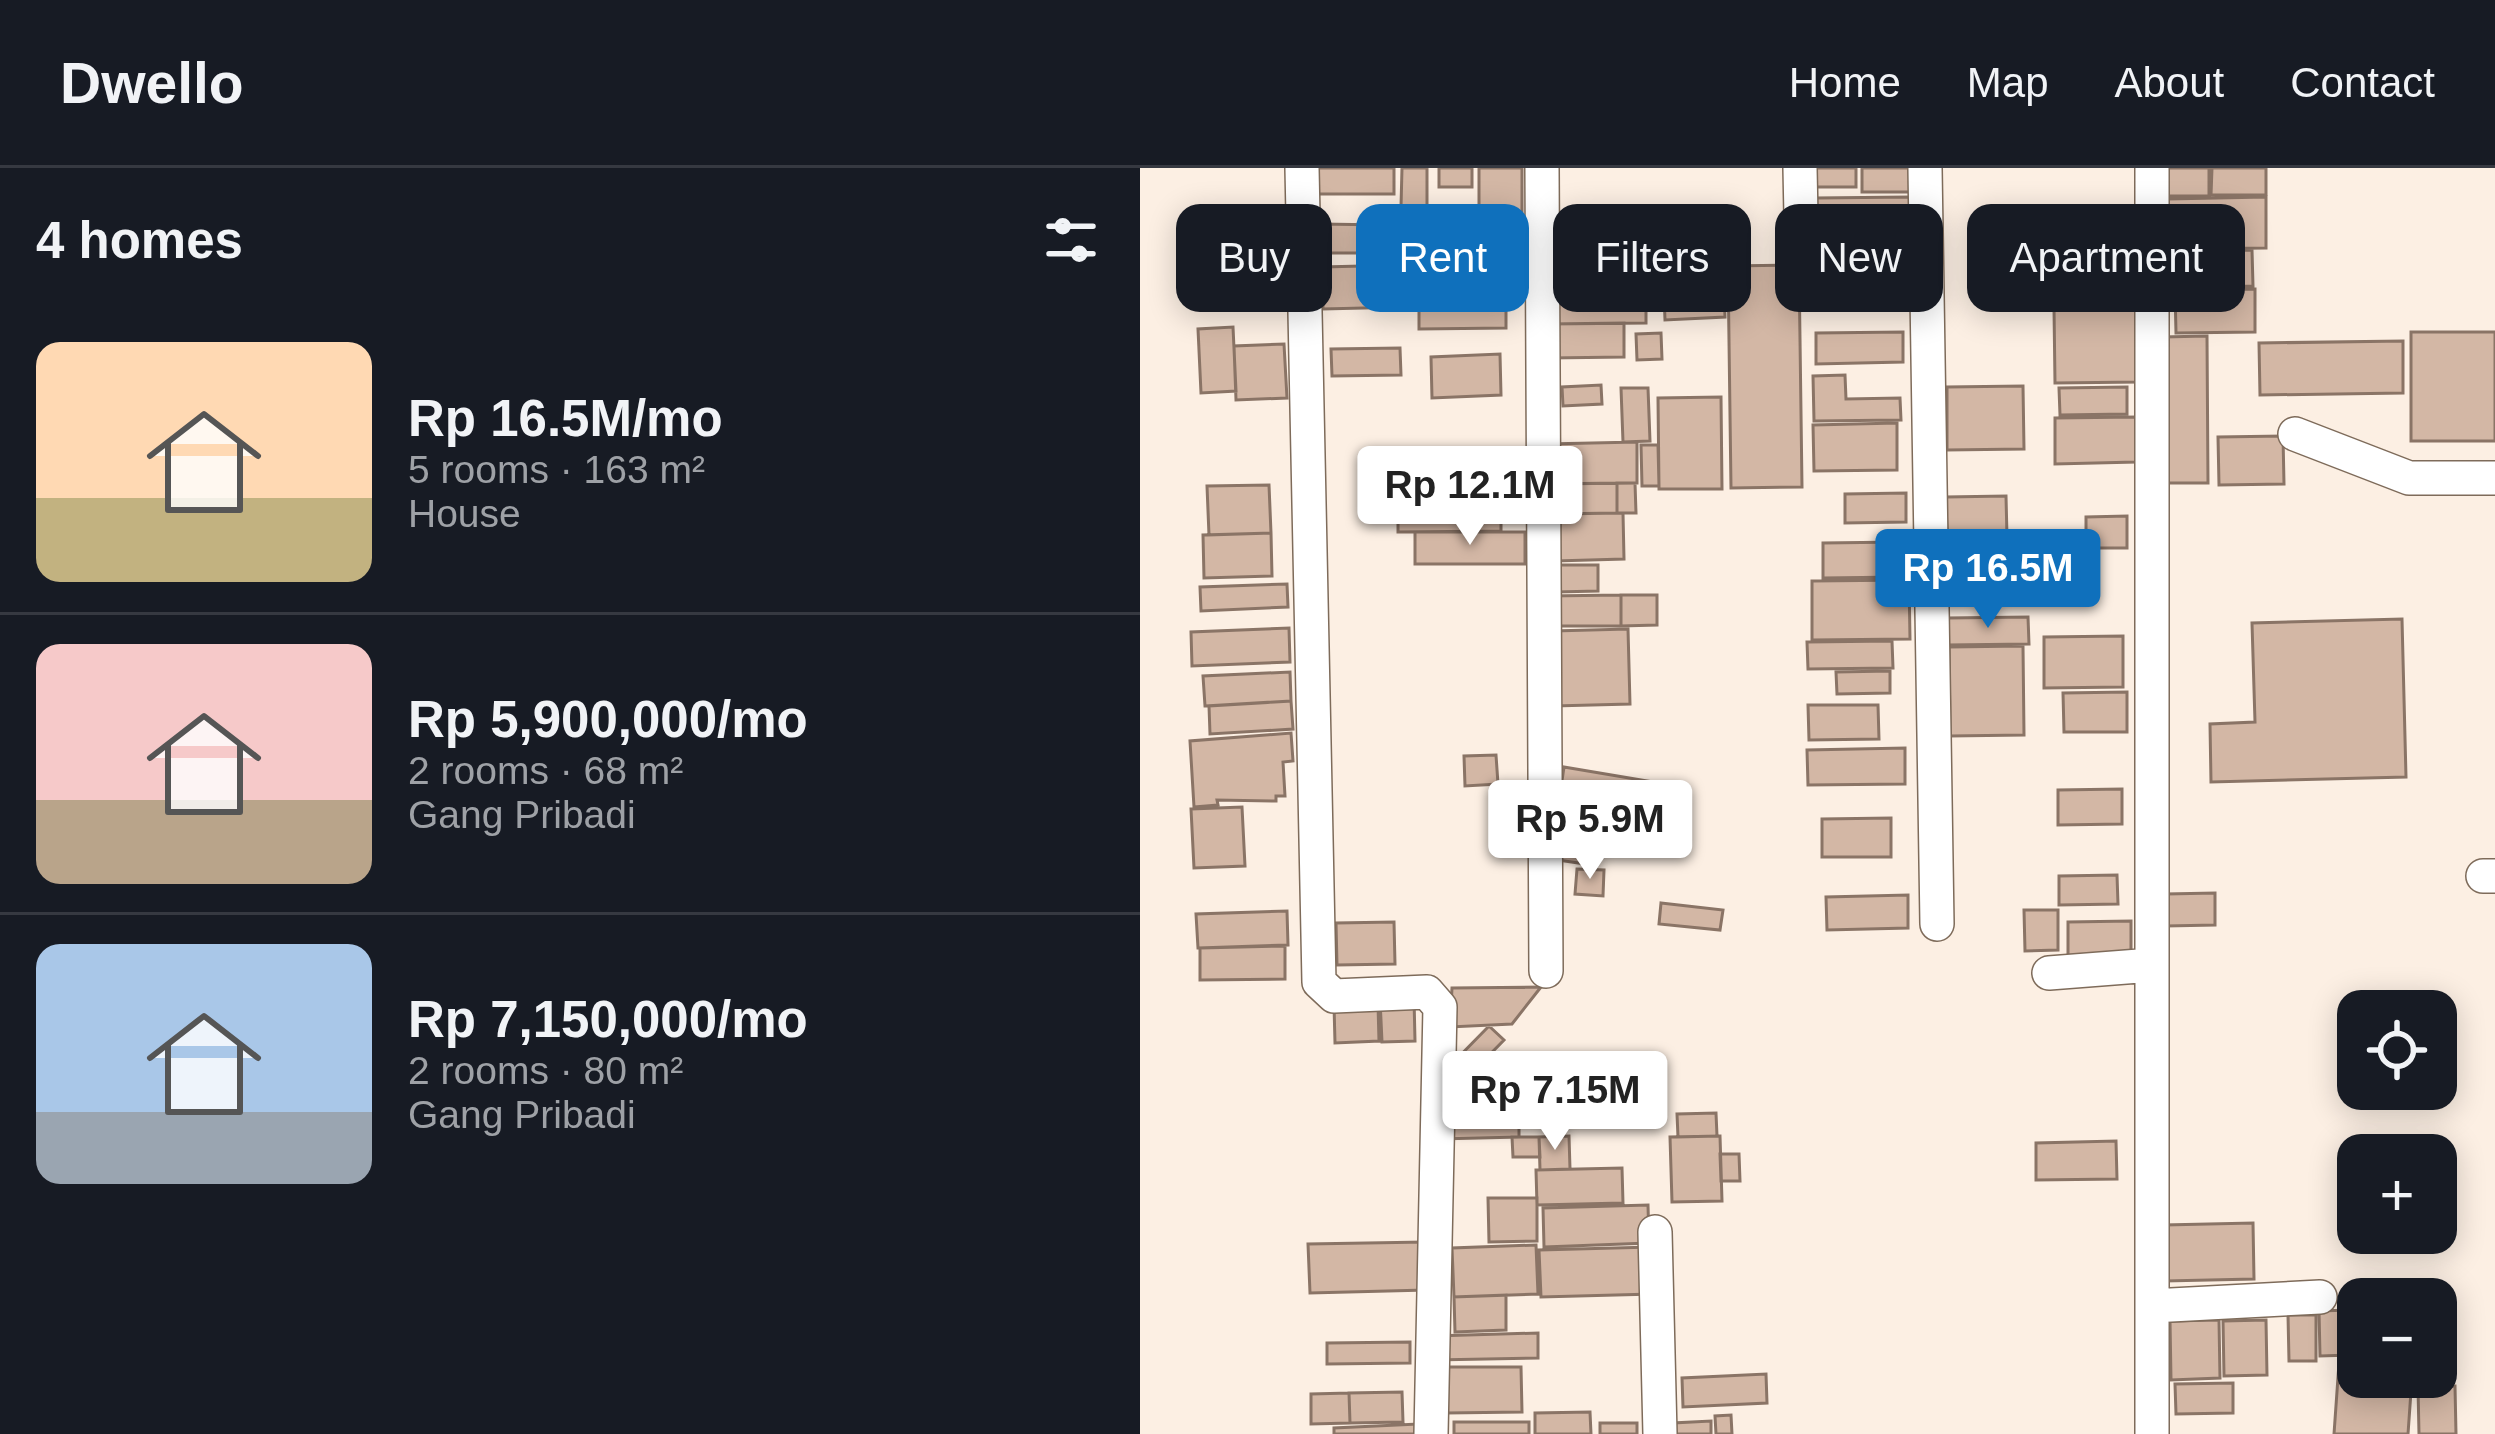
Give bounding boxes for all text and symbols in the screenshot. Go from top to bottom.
text: Dwello [60,51,244,115]
text: Home [1789,59,1901,106]
text: Map [1967,59,2048,106]
text: About [2114,59,2224,106]
text: Contact [2290,59,2435,106]
chip: Buy [1176,204,1332,312]
chip: Rent [1356,204,1529,312]
chip: Filters [1553,204,1751,312]
chip: New [1775,204,1943,312]
chip: Apartment [1967,204,2245,312]
icon: filters [1038,207,1104,273]
text: 4 homes [36,212,243,269]
icon: home [132,390,276,534]
text: Rp 16.5M/mo [408,390,723,447]
pin: Rp 12.1M [1346,446,1594,548]
text: 5 rooms · 163 m² [408,448,705,491]
text: Rp 12.1M [1384,463,1556,506]
text: House [408,492,521,535]
pin: Rp 16.5M [1864,529,2112,631]
text: Rp 16.5M [1902,546,2074,589]
text: Rp 5,900,000/mo [408,691,808,748]
icon: home [132,692,276,836]
text: 2 rooms · 68 m² [408,749,683,792]
pin: Rp 5.9M [1479,780,1701,882]
text: Gang Pribadi [408,793,636,836]
text: Rp 5.9M [1515,797,1665,840]
map controls [2337,990,2457,1398]
button: locate [2337,990,2457,1110]
text: Rp 7,150,000/mo [408,991,808,1048]
icon: home [132,992,276,1136]
text: 2 rooms · 80 m² [408,1049,683,1092]
pin: Rp 7.15M [1431,1051,1679,1153]
text: Rp 7.15M [1469,1068,1641,1111]
text: Gang Pribadi [408,1093,636,1136]
button: + [2337,1134,2457,1254]
button: − [2337,1278,2457,1398]

